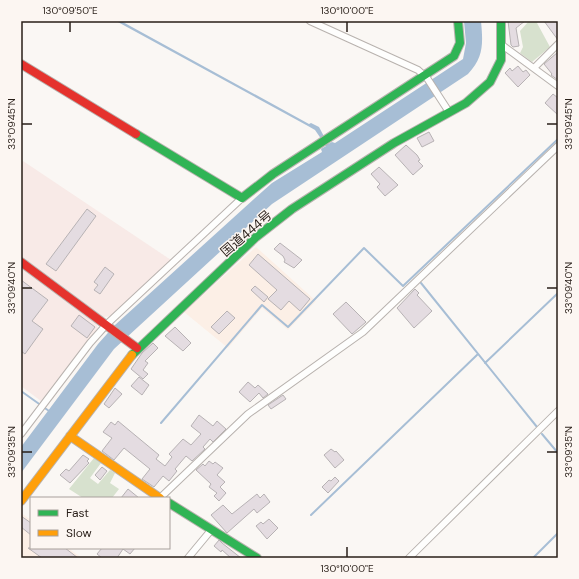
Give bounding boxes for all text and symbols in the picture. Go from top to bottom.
text: 130°09'50"E [42,4,98,17]
text: 130°10'00"E [320,4,374,17]
text: 33°09'45"N [5,98,18,150]
text: 33°09'45"N [562,98,575,150]
street label: 国道444号 [217,206,276,260]
text: 33°09'40"N [5,262,18,314]
text: 33°09'40"N [562,262,575,314]
text: 33°09'35"N [5,426,18,478]
text: 33°09'35"N [562,426,575,478]
legend [30,497,170,549]
text: Fast [66,505,89,521]
text: Slow [66,525,92,541]
text: 130°10'00"E [320,562,374,575]

